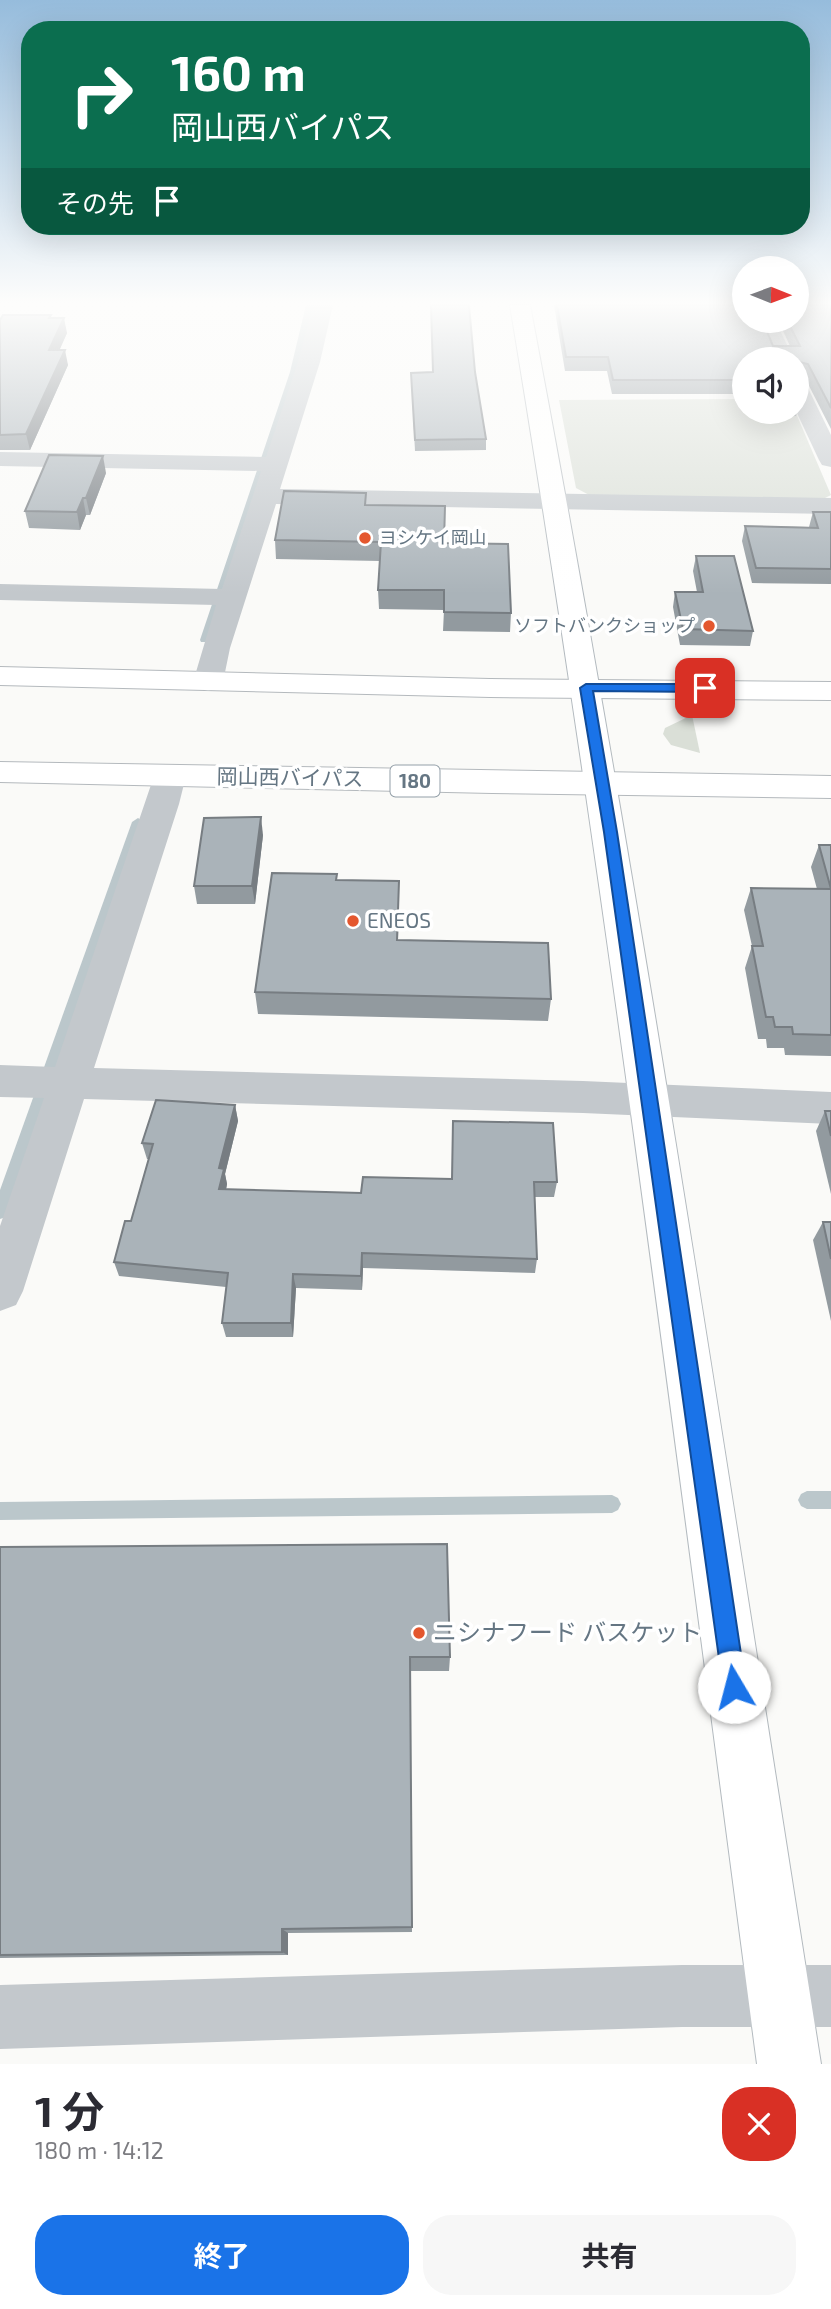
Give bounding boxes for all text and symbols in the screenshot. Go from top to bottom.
text: 160 m [171,42,306,101]
icon: right [56,49,147,140]
text: 岡山西バイパス [171,107,394,145]
icon: arrive [148,182,186,220]
text: その先 [56,187,134,218]
north arrow [732,256,808,332]
map controls [732,256,809,424]
button: sound [732,347,809,424]
place label: ヨシケイ岡山 [379,526,487,548]
marker: ヨシケイ岡山 [357,530,373,546]
place label: ソフトバンクショップ [514,614,695,636]
marker: ソフトバンクショップ [701,618,717,634]
pin [675,658,735,718]
icon: arrive [686,669,724,707]
street label: 岡山西バイパス [217,763,364,790]
road number: 180 [390,766,440,796]
place label: ENEOS [367,907,431,932]
marker: ENEOS [345,913,361,929]
place label: ニシナフード バスケット [433,1617,702,1646]
marker: ニシナフード バスケット [411,1625,427,1641]
position arrow [697,1650,771,1724]
text: 1 分 [35,2085,104,2135]
button: close [722,2087,796,2161]
text: 180 m · 14:12 [35,2136,164,2164]
button: 終了 [35,2215,409,2295]
button: 共有 [423,2215,796,2295]

